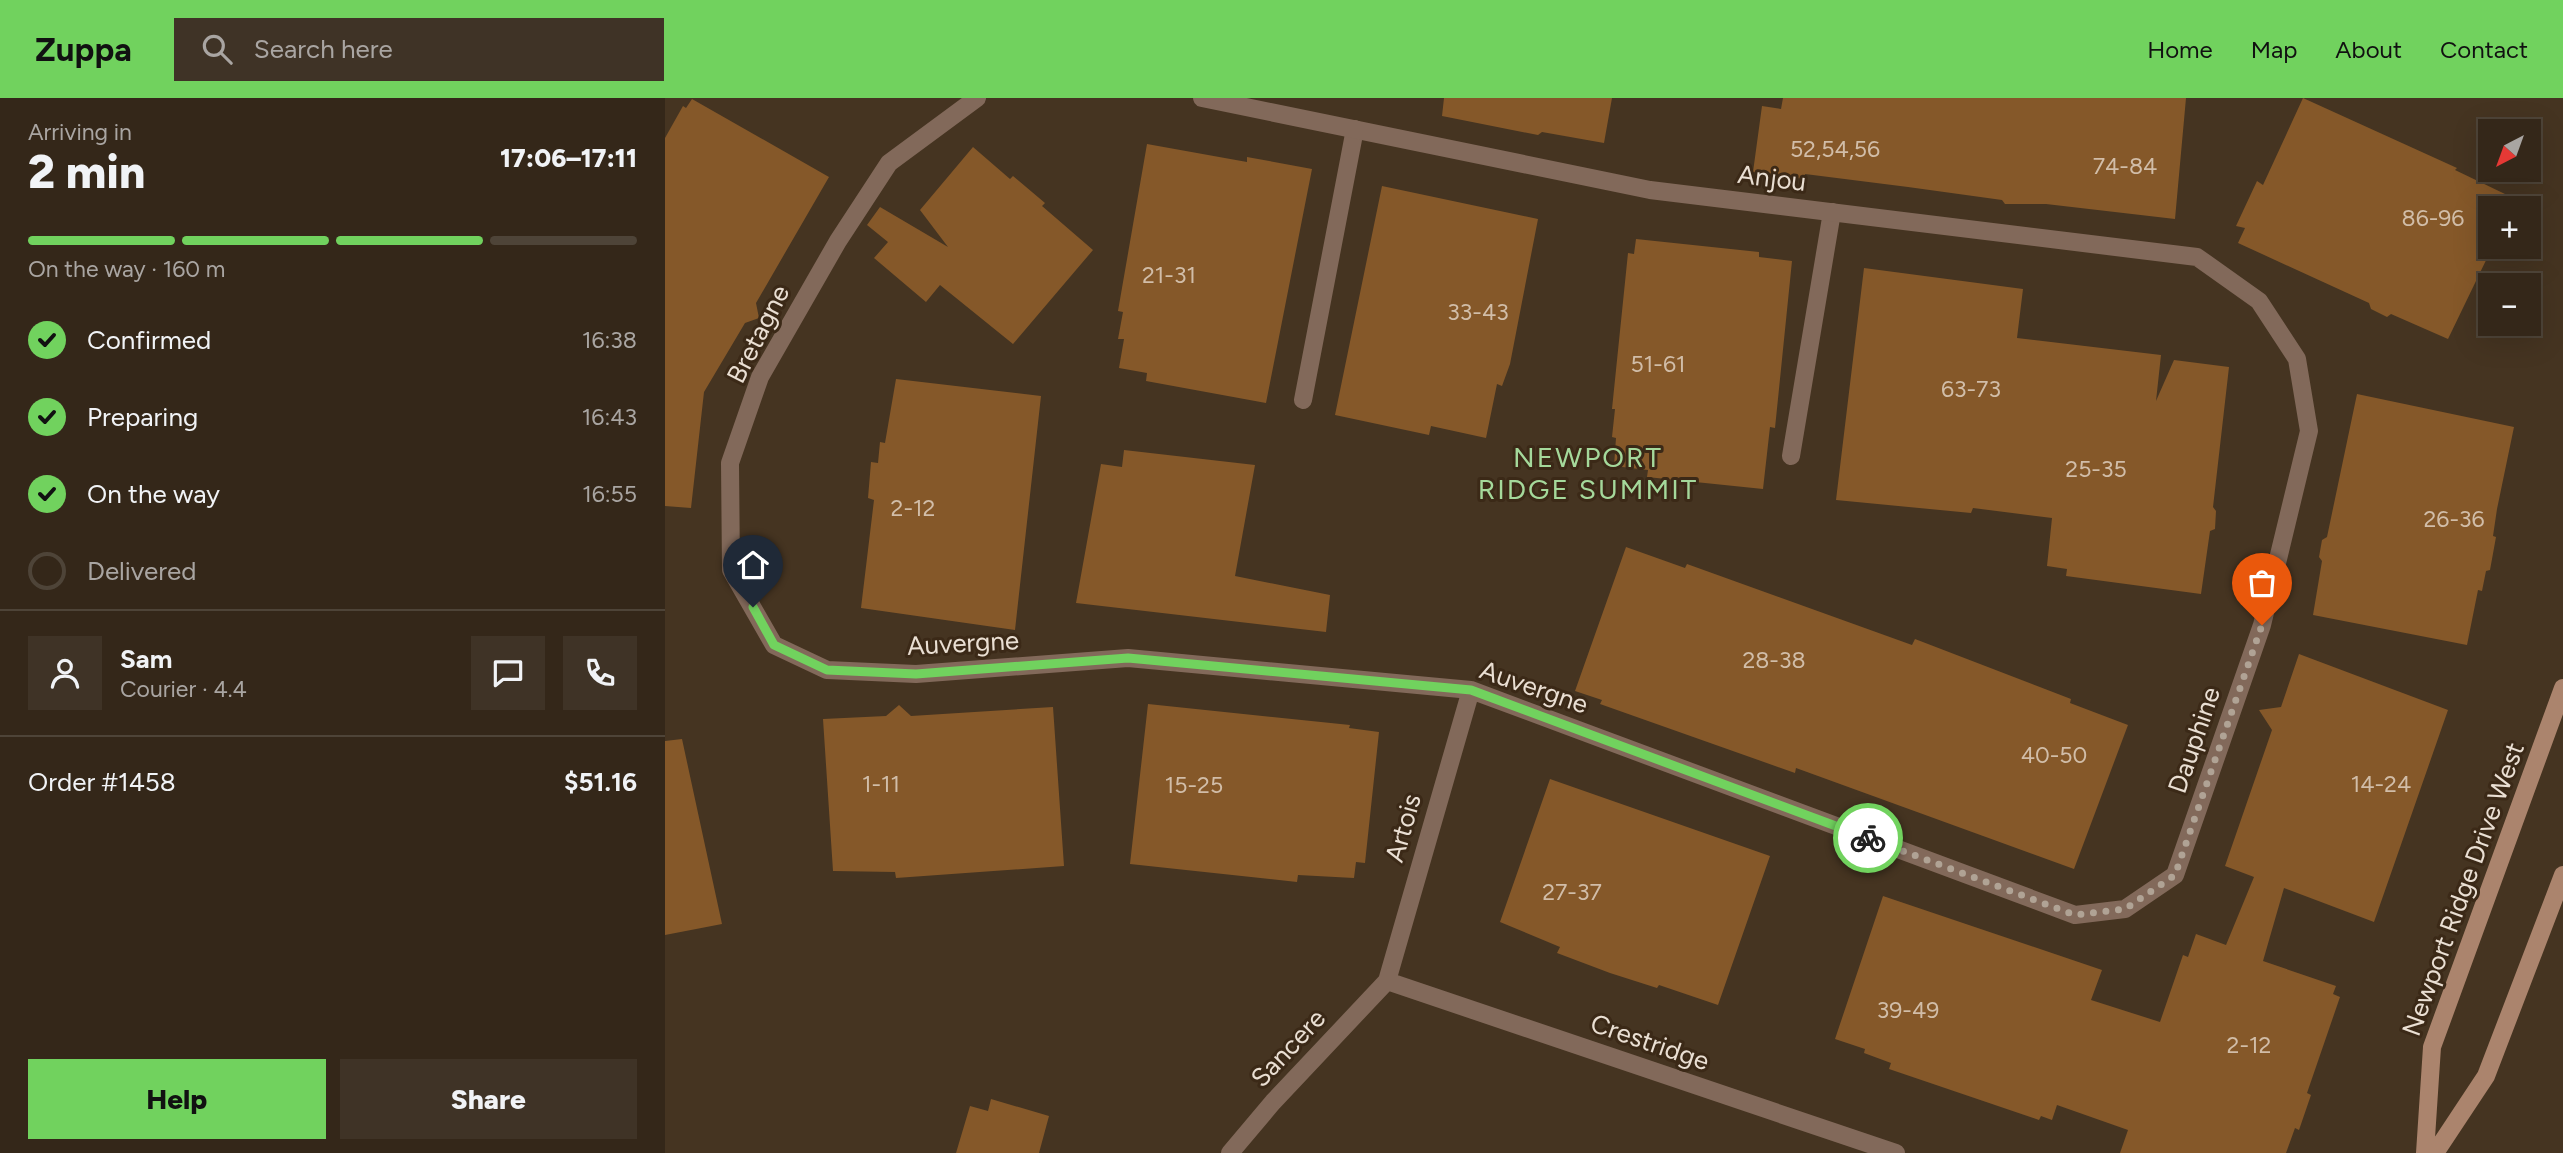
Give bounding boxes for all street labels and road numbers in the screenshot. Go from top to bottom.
street label: Anjou [1736,158,1808,198]
street label: Bretagne [720,280,796,388]
street label: Auvergne [906,624,1020,662]
street label: Auvergne [1476,654,1592,720]
street label: Dauphine [2161,683,2227,797]
street label: Newport Ridge Drive West [2395,738,2531,1040]
street label: Artois [1378,790,1428,866]
street label: Sancere [1244,1002,1332,1094]
street label: Crestridge [1587,1007,1713,1077]

